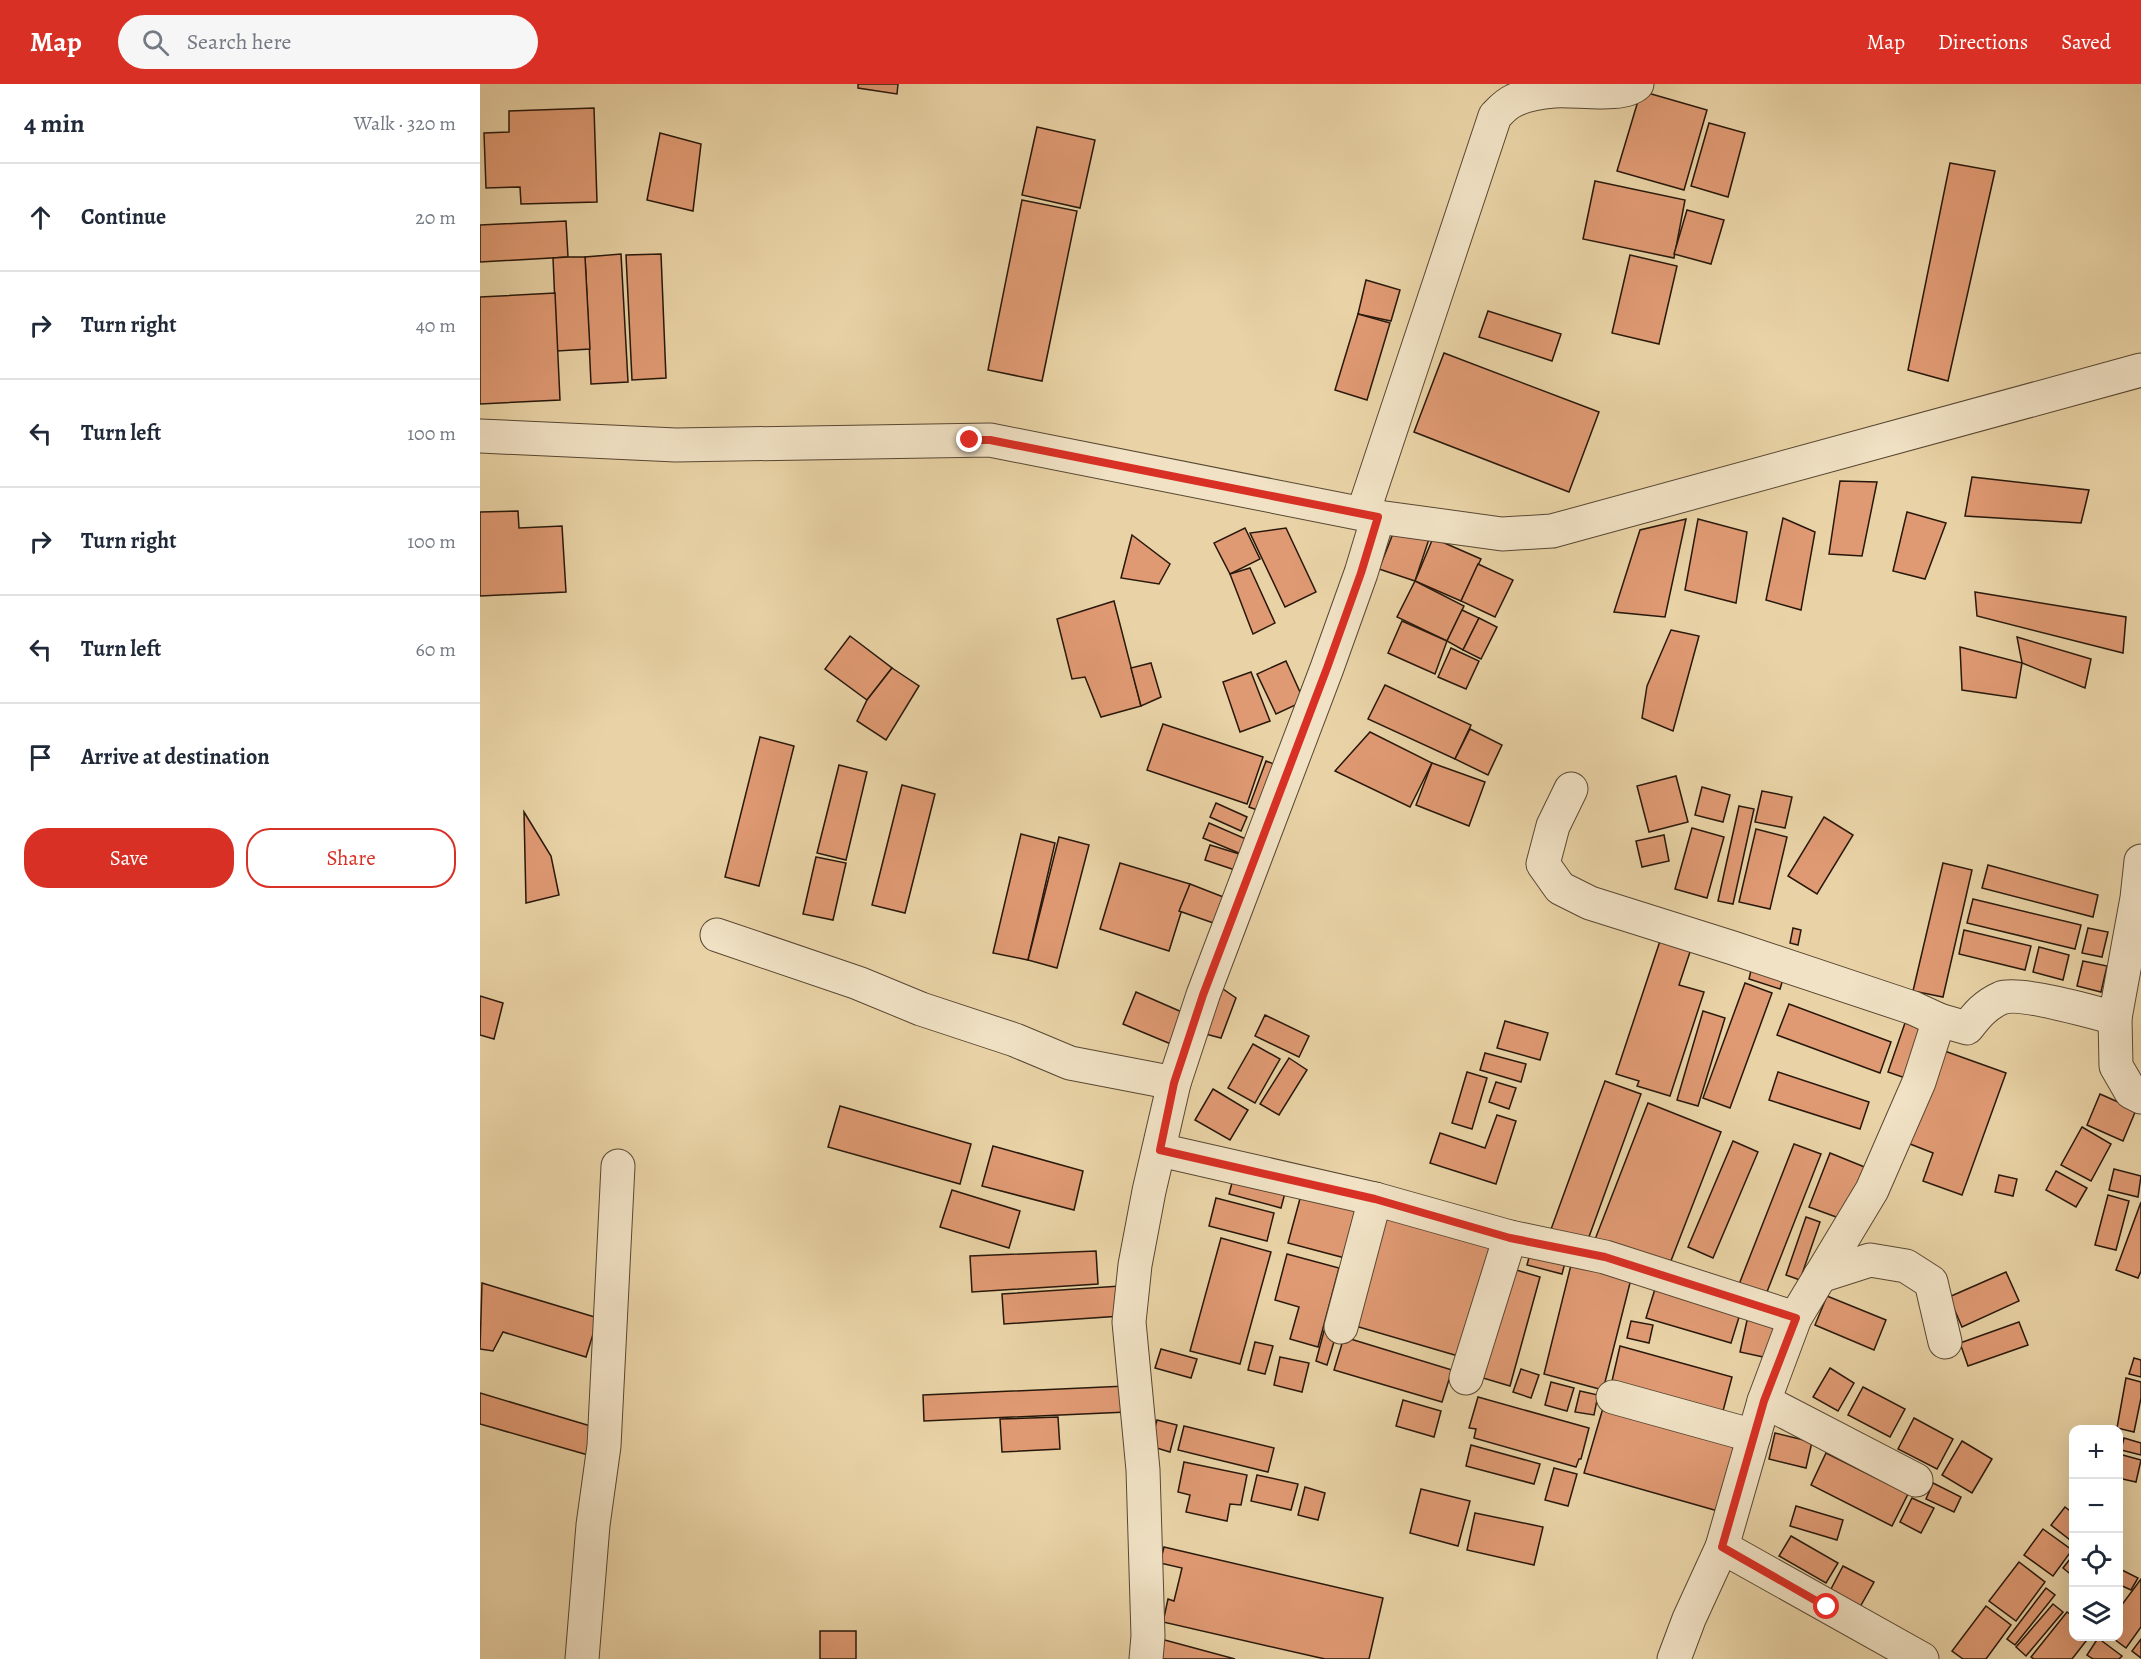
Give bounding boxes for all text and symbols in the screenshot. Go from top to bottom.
search box [118,15,538,69]
text: Map [30,23,82,61]
icon: search [139,26,172,59]
text: Search here [187,27,291,57]
text: Map [1867,28,1905,56]
text: Directions [1938,28,2028,56]
text: Saved [2061,28,2111,56]
text: 4 min [24,106,85,141]
text: Walk · 320 m [354,110,456,137]
icon: ahead [24,201,57,234]
text: Continue [81,202,166,232]
text: 20 m [415,204,456,231]
icon: right [24,309,57,342]
text: Turn right [81,310,177,340]
text: 40 m [416,312,456,339]
icon: left [24,417,57,450]
text: Turn left [81,418,161,448]
text: 100 m [407,420,456,447]
route end [956,426,982,452]
icon: right [24,525,57,558]
text: Turn right [81,526,177,556]
text: 100 m [407,528,456,555]
icon: left [24,633,57,666]
text: Turn left [81,634,161,664]
text: 60 m [416,636,456,663]
icon: arrive [24,741,57,774]
text: Arrive at destination [81,742,270,772]
button: Save [24,828,234,888]
button: Share [246,828,456,888]
map controls [2069,1425,2123,1641]
button: + [2069,1425,2123,1479]
button: − [2069,1479,2123,1533]
button: locate [2069,1533,2123,1587]
button: layers [2069,1587,2123,1641]
route start [1813,1593,1839,1619]

